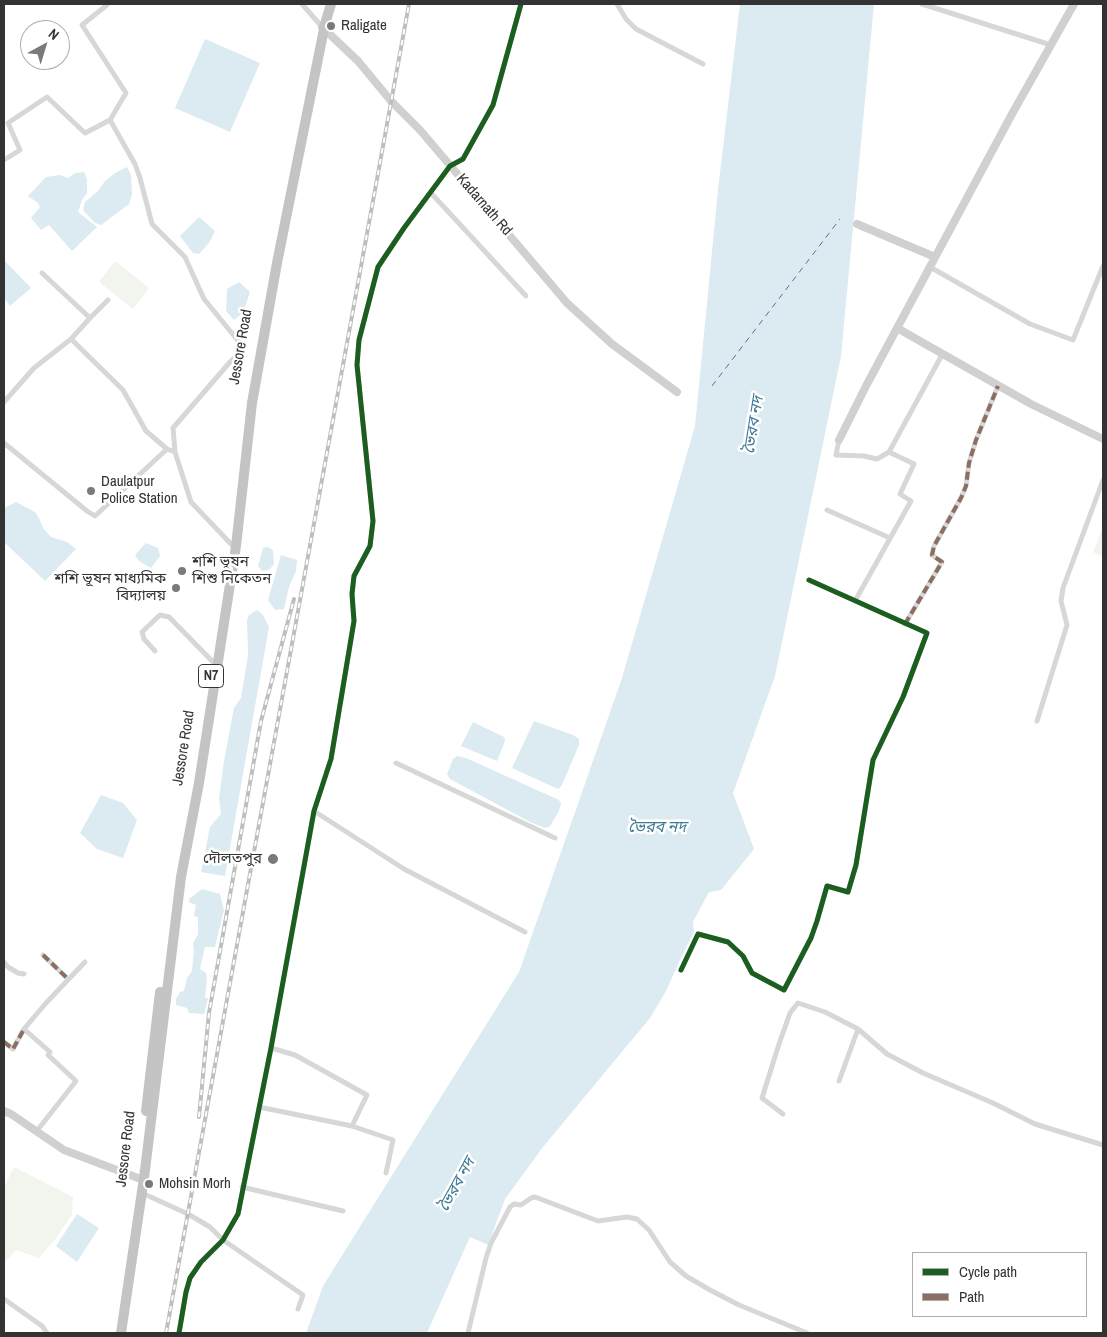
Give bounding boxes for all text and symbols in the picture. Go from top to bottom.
place label: Raligate [341,17,387,35]
north arrow [20,20,70,70]
marker: Raligate [325,20,337,32]
text: N [45,25,63,44]
street label: Kadarnath Rd [452,170,516,240]
street label: Jessore Road [226,308,256,386]
water label: ভৈরব নদ [740,395,768,455]
place label: Daulatpur Police Station [101,473,178,508]
marker: Daulatpur Police Station [85,485,97,497]
place label: শশি ভূষন শিশু নিকেতন [192,553,271,588]
marker: শশি ভূষন শিশু নিকেতন [176,565,188,577]
place label: শশি ভূষন মাধ্যমিক বিদ্যালয় [54,570,166,605]
marker: শশি ভূষন মাধ্যমিক বিদ্যালয় [170,582,182,594]
road number: N7 [198,664,224,688]
street label: Jessore Road [169,709,199,787]
water label: ভৈরব নদ [628,818,686,838]
place label: দৌলতপুর [203,850,262,868]
marker: দৌলতপুর [266,852,280,866]
street label: Jessore Road [112,1110,140,1188]
water label: ভৈরব নদ [434,1155,480,1215]
place label: Mohsin Morh [159,1175,231,1193]
marker: Mohsin Morh [143,1178,155,1190]
legend [912,1252,1087,1317]
text: Cycle path [959,1261,1017,1282]
text: Path [959,1286,984,1307]

